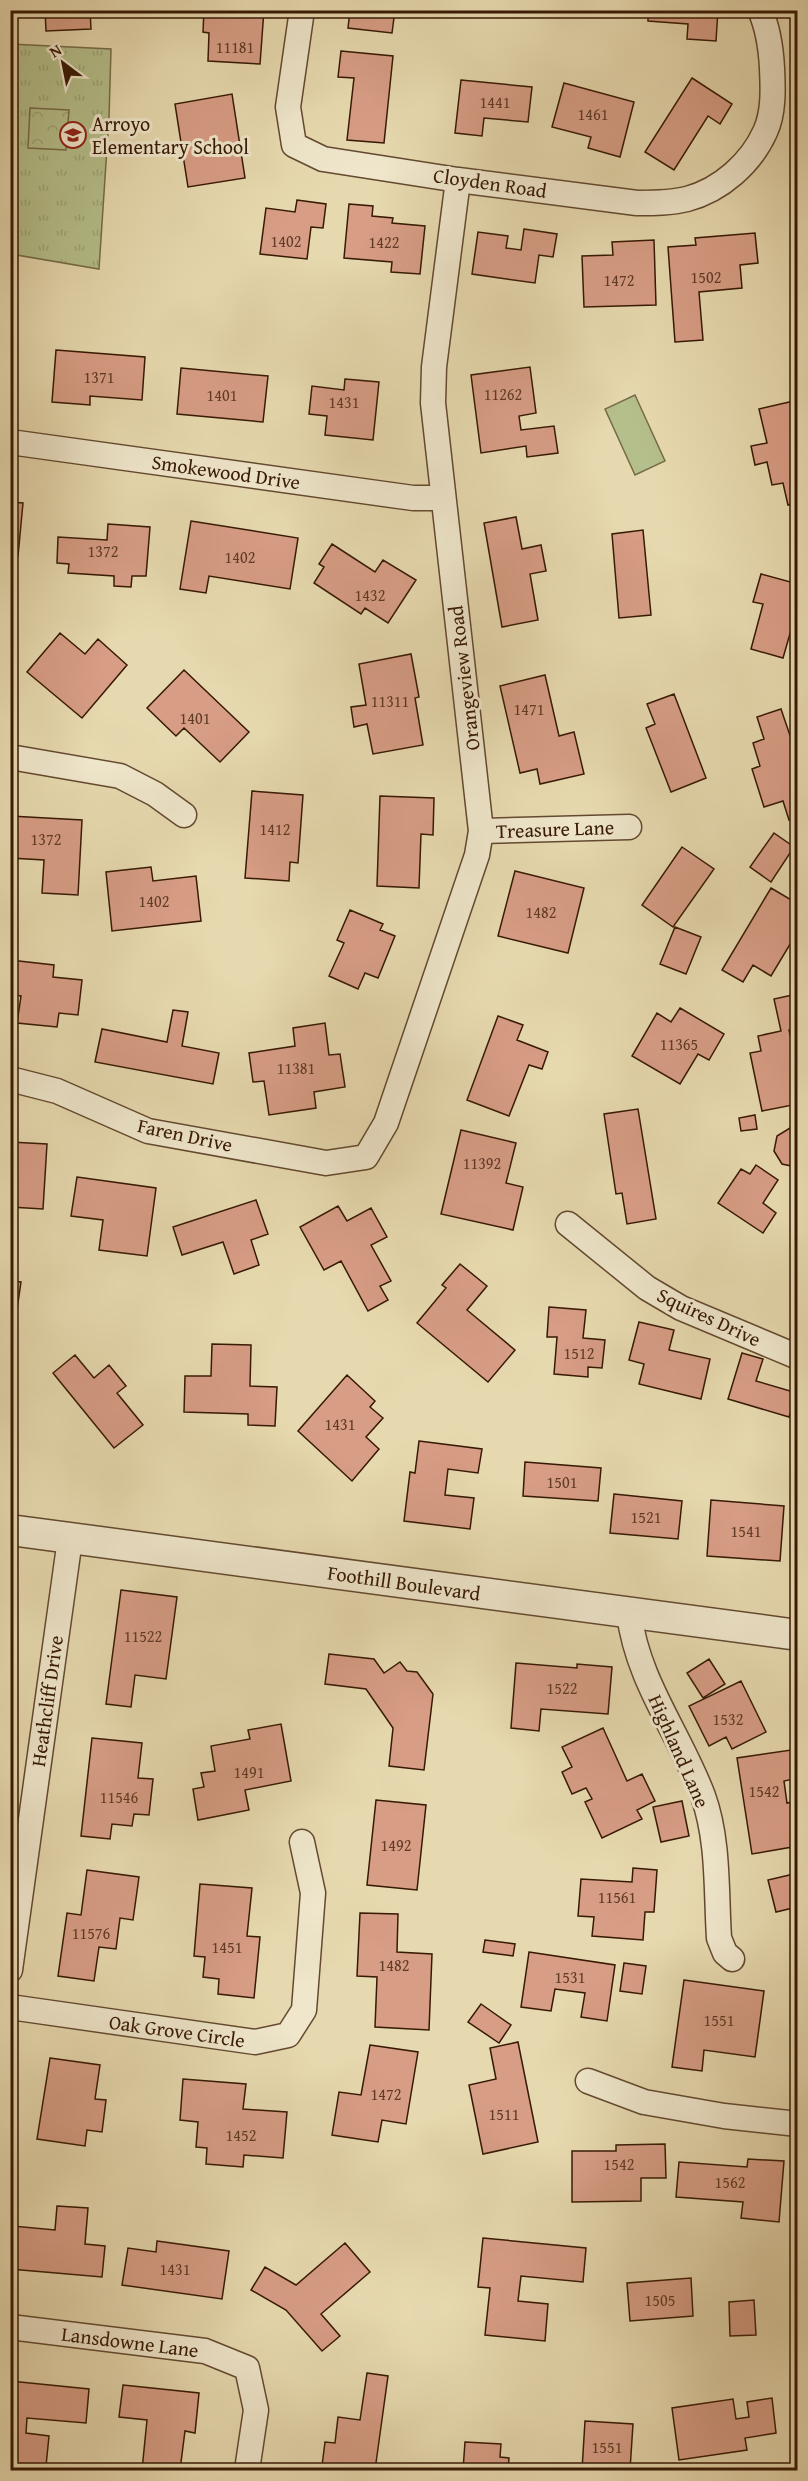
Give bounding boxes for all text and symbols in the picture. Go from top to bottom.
north arrow [33,33,93,93]
house number: 11181 [216,35,254,59]
text: N [44,37,66,63]
house number: 1441 [480,90,510,114]
house number: 1461 [578,102,608,126]
place label: Arroyo Elementary School [92,109,249,161]
school or university icon: Arroyo Elementary School [58,120,88,150]
street label: Cloyden Road [432,160,549,205]
house number: 1402 [271,229,301,253]
house number: 1422 [369,230,399,254]
house number: 1502 [691,265,721,289]
house number: 1472 [604,268,634,292]
house number: 1371 [84,365,114,389]
house number: 11262 [484,382,522,406]
house number: 1401 [207,383,237,407]
house number: 1431 [329,390,359,414]
street label: Smokewood Drive [150,447,302,496]
house number: 1372 [88,539,118,563]
house number: 1402 [225,545,255,569]
house number: 1432 [355,583,385,607]
street label: Orangeview Road [440,604,487,752]
house number: 11311 [371,689,409,713]
house number: 1471 [514,697,544,721]
house number: 1401 [180,706,210,730]
street label: Treasure Lane [495,812,615,845]
house number: 1412 [260,817,290,841]
house number: 1372 [31,827,61,851]
house number: 1402 [139,889,169,913]
house number: 1482 [526,900,556,924]
house number: 11365 [660,1032,698,1056]
house number: 11381 [277,1056,315,1080]
street label: Faren Drive [135,1110,235,1159]
house number: 11392 [463,1151,501,1175]
street label: Squires Drive [653,1280,766,1353]
house number: 1512 [564,1341,594,1365]
house number: 1431 [325,1412,355,1436]
house number: 1501 [547,1470,577,1494]
house number: 1521 [631,1505,661,1529]
house number: 1541 [731,1519,761,1543]
street label: Foothill Boulevard [326,1557,483,1608]
house number: 11522 [124,1624,162,1648]
street label: Heathcliff Drive [23,1633,70,1768]
house number: 1522 [547,1676,577,1700]
street label: Highland Lane [642,1690,717,1812]
house number: 1532 [713,1707,743,1731]
house number: 1491 [234,1760,264,1784]
house number: 1542 [749,1779,779,1803]
house number: 11546 [100,1785,139,1809]
house number: 1492 [381,1833,411,1857]
house number: 11561 [598,1885,636,1909]
house number: 11576 [72,1921,111,1945]
house number: 1451 [212,1935,242,1959]
house number: 1482 [379,1953,409,1977]
house number: 1531 [555,1965,585,1989]
street label: Oak Grove Circle [107,2007,247,2054]
house number: 1551 [704,2008,734,2032]
house number: 1472 [371,2082,401,2106]
house number: 1511 [489,2102,519,2126]
house number: 1452 [226,2123,256,2147]
house number: 1542 [604,2152,634,2176]
house number: 1562 [715,2170,745,2194]
house number: 1431 [160,2257,190,2281]
house number: 1505 [645,2288,675,2312]
street label: Lansdowne Lane [60,2319,200,2364]
house number: 1551 [592,2435,622,2459]

